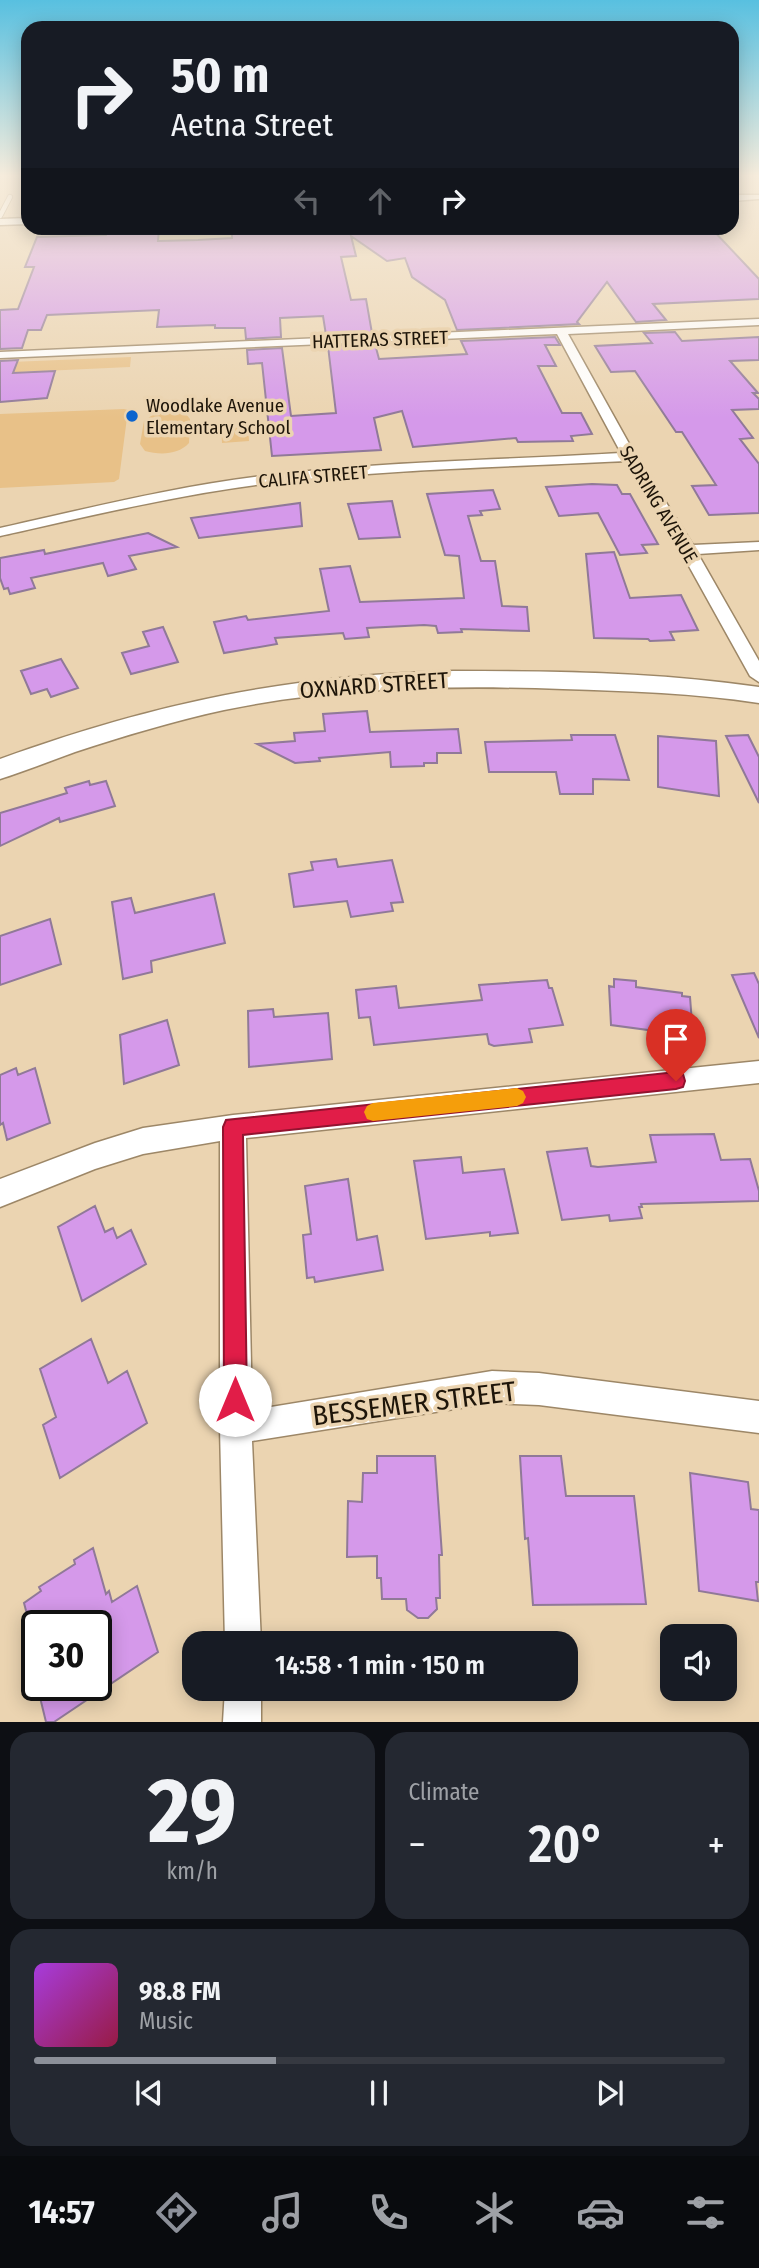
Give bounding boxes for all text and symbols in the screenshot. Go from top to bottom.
text: 50 m [171,46,269,105]
icon: right [56,49,147,140]
text: Aetna Street [171,106,333,144]
icon: left [288,182,326,220]
icon: ahead [361,182,399,220]
icon: right [434,182,472,220]
street label: HATTERAS STREET [312,326,449,353]
place label: Woodlake Avenue Elementary School [146,394,291,439]
marker: Woodlake Avenue Elementary School [124,408,140,424]
street label: SADRING AVENUE [615,442,703,567]
street label: CALIFA STREET [257,460,369,493]
street label: OXNARD STREET [299,666,450,704]
pin [646,1009,706,1081]
icon: arrive [657,1020,695,1058]
position arrow [198,1363,272,1437]
street label: BESSEMER STREET [311,1375,518,1432]
speed limit sign: 30 [21,1610,112,1701]
map controls [660,1624,737,1701]
button: sound [660,1624,737,1701]
text: 14:58 · 1 min · 150 m [275,1650,485,1681]
text: 29 [148,1757,237,1866]
text: Climate [409,1778,479,1806]
text: 20° [529,1813,605,1876]
text: − [409,1822,426,1868]
text: + [708,1822,725,1868]
text: km/h [167,1857,218,1885]
text: 98.8 FM [139,1976,221,2007]
text: Music [139,2007,193,2035]
icon: previous [130,2074,168,2112]
icon: pause [360,2074,398,2112]
icon: next [591,2074,629,2112]
icon: directions [152,2188,201,2237]
icon: music [258,2188,307,2237]
icon: phone [364,2188,413,2237]
icon: climate [470,2188,519,2237]
icon: car [576,2188,625,2237]
icon: filters [681,2188,730,2237]
text: 14:57 [28,2193,95,2231]

